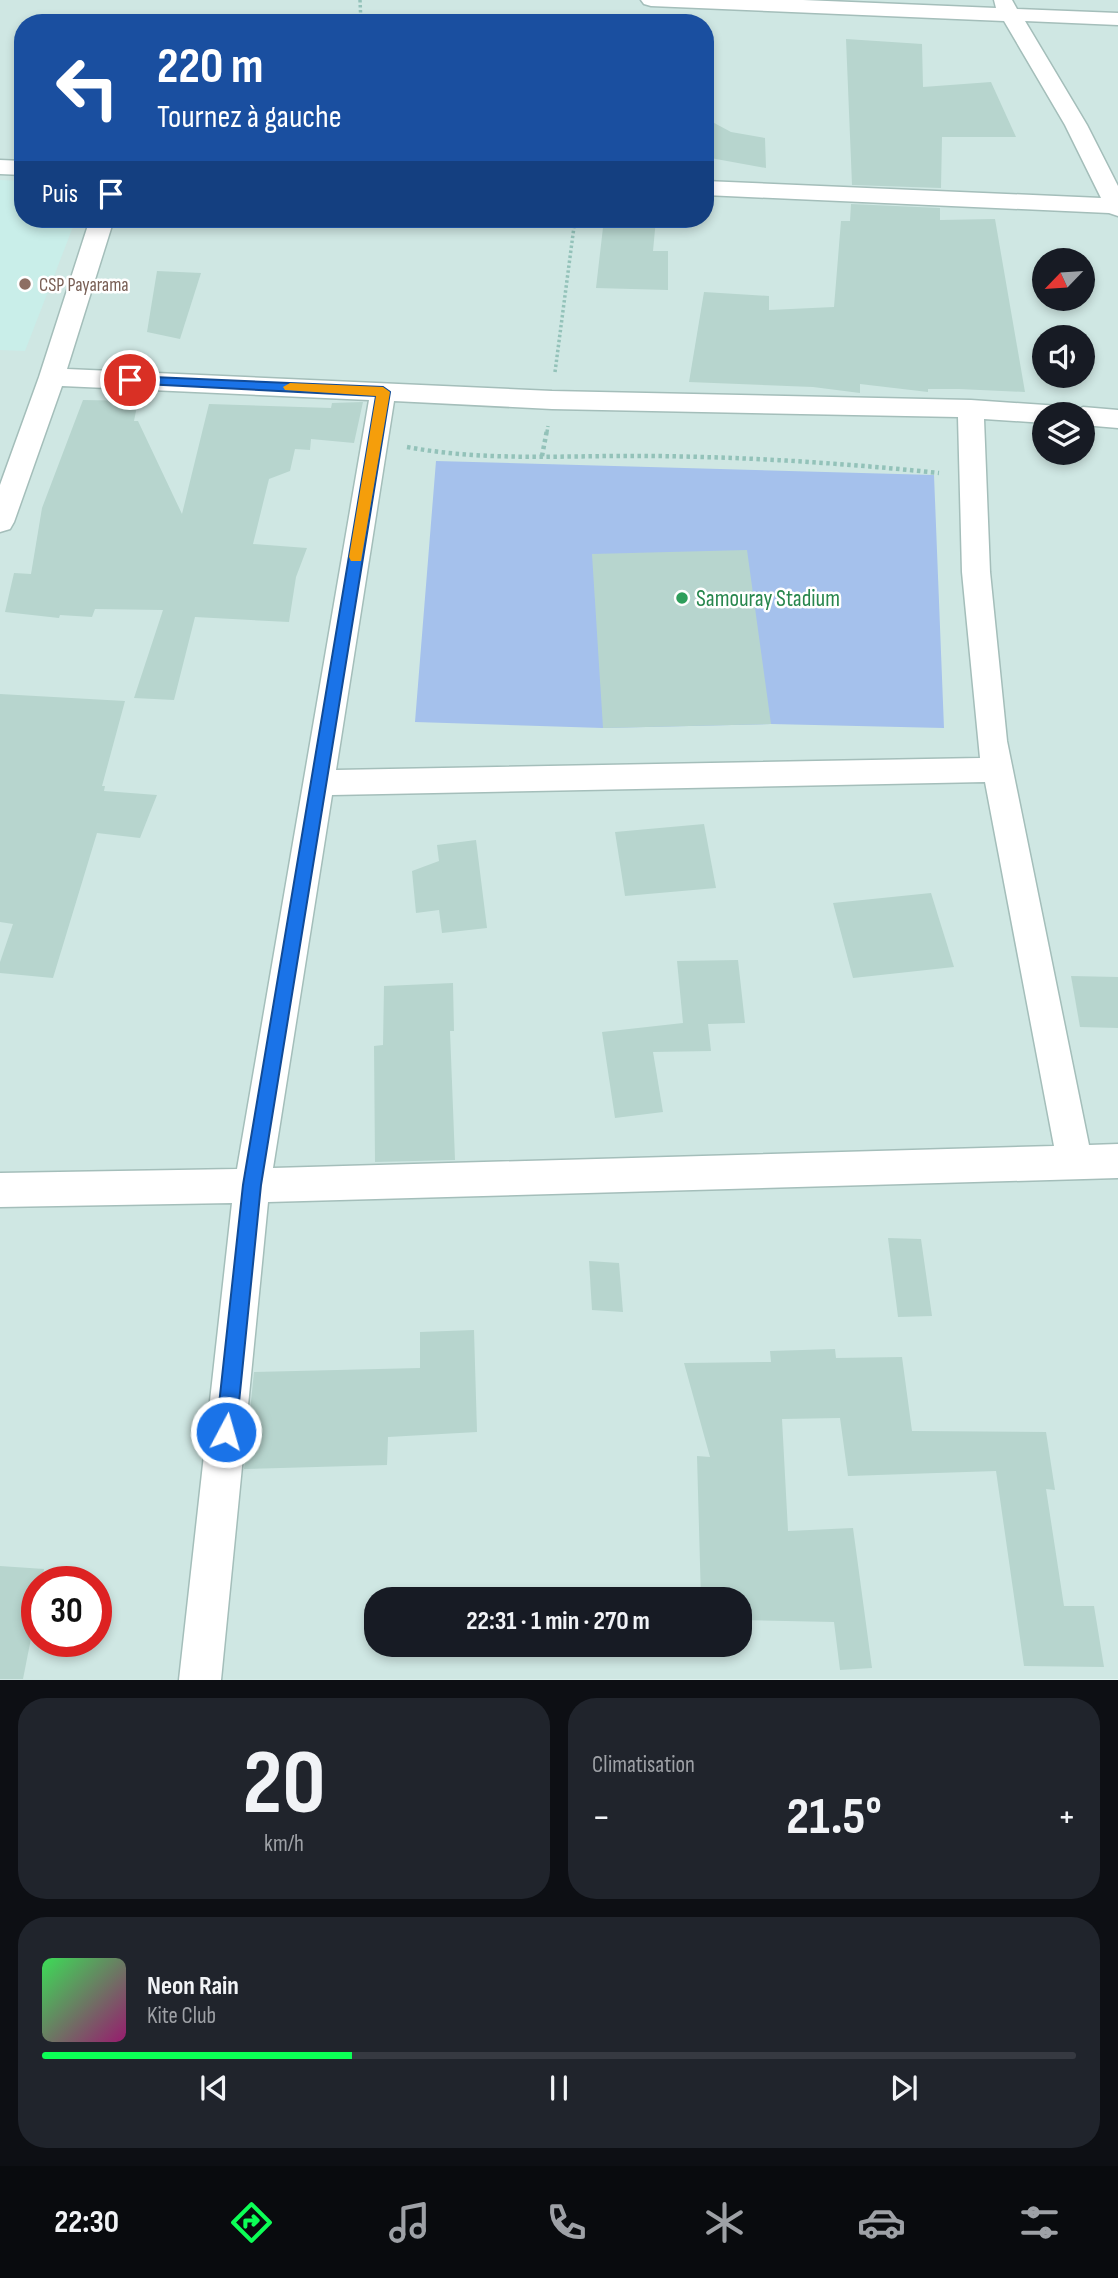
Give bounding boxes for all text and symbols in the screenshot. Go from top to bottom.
text: 220 m [157,38,263,97]
icon: left [42,42,133,133]
text: Tournez à gauche [157,98,342,137]
icon: arrive [92,175,130,213]
text: Puis [42,179,78,210]
north arrow [1032,248,1096,312]
map controls [1032,248,1095,465]
place label: CSP Payarama [39,274,129,297]
marker: CSP Payarama [17,276,33,292]
button: sound [1032,325,1095,388]
pin [100,350,160,410]
icon: arrive [111,361,149,399]
button: layers [1032,402,1095,465]
place label: Samouray Stadium [696,585,840,613]
marker: Samouray Stadium [674,590,690,606]
position arrow [189,1395,263,1469]
speed limit sign: 30 [21,1566,112,1657]
text: 22:31 · 1 min · 270 m [466,1606,650,1637]
text: 20 [242,1730,326,1839]
text: Climatisation [592,1751,695,1779]
text: 21.5° [786,1786,882,1849]
text: − [592,1795,611,1840]
text: + [1057,1795,1076,1840]
text: km/h [264,1830,304,1858]
text: Neon Rain [147,1971,239,2002]
text: Kite Club [147,2002,216,2030]
icon: previous [195,2069,233,2107]
icon: pause [540,2069,578,2107]
icon: next [885,2069,923,2107]
icon: directions [227,2198,276,2247]
icon: music [385,2198,434,2247]
icon: phone [542,2198,591,2247]
icon: climate [700,2198,749,2247]
icon: car [857,2198,906,2247]
icon: filters [1015,2198,1064,2247]
text: 22:30 [54,2203,119,2242]

